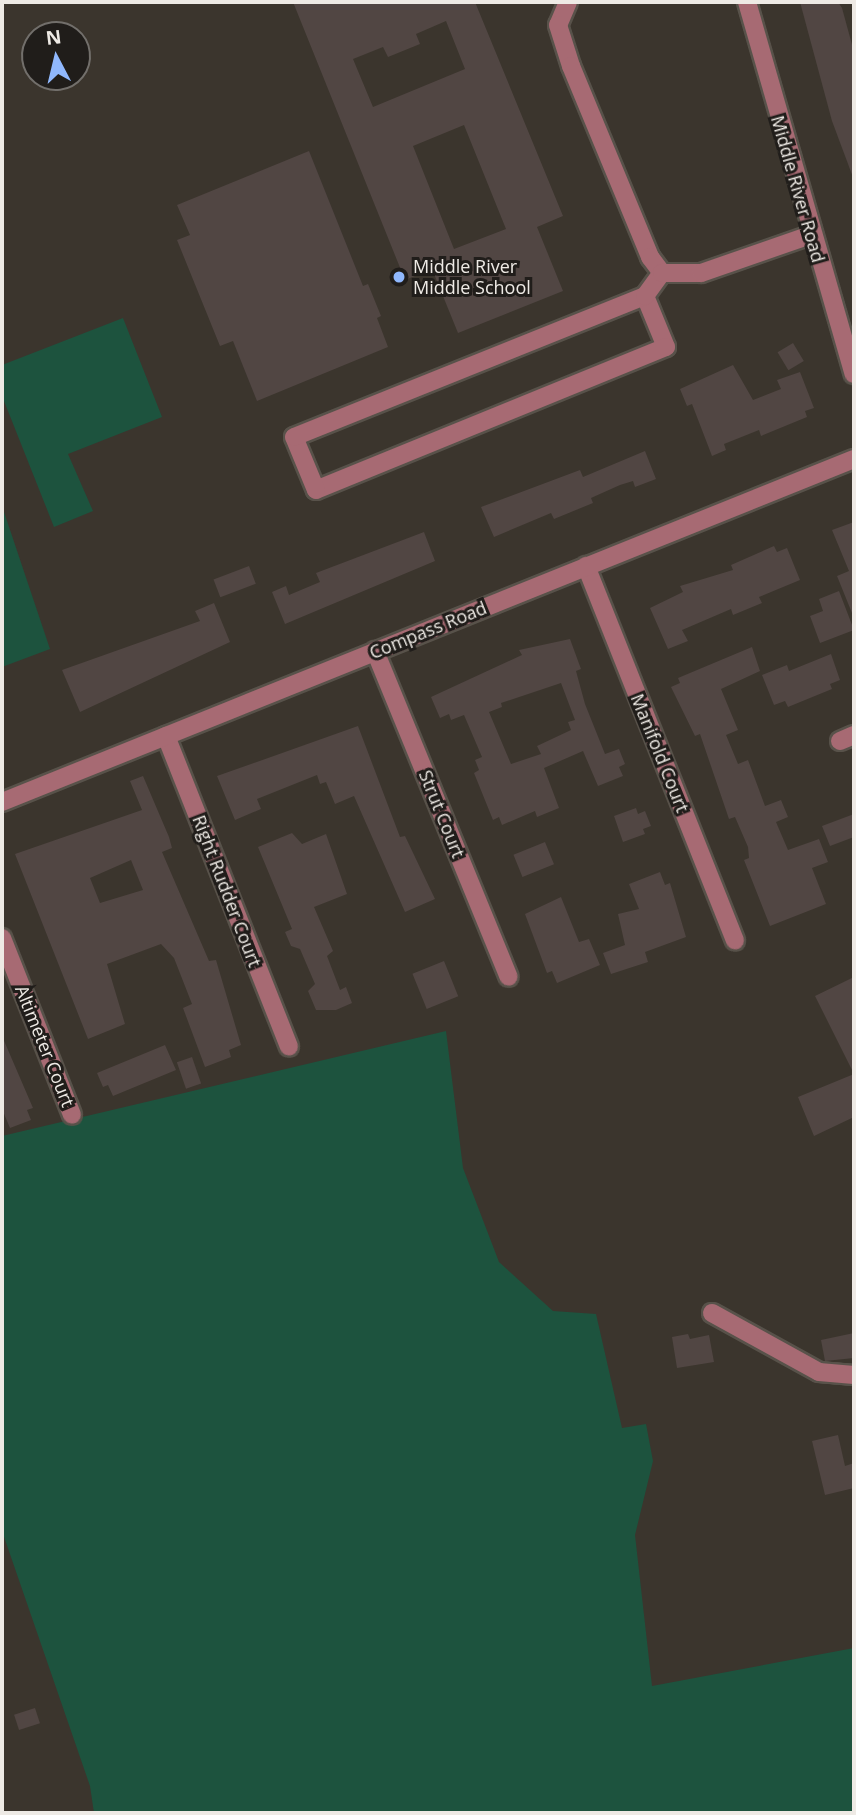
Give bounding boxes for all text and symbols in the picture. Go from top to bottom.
north arrow [21,21,91,91]
text: N [44,23,63,51]
street label: Middle River Road [767,113,829,265]
place label: Middle River Middle School [413,256,531,298]
marker: Middle River Middle School [391,269,407,285]
street label: Compass Road [366,597,490,663]
street label: Manifold Court [626,691,694,815]
street label: Strut Court [415,767,469,861]
street label: Right Rudder Court [188,812,266,970]
street label: Altimeter Court [11,982,79,1110]

